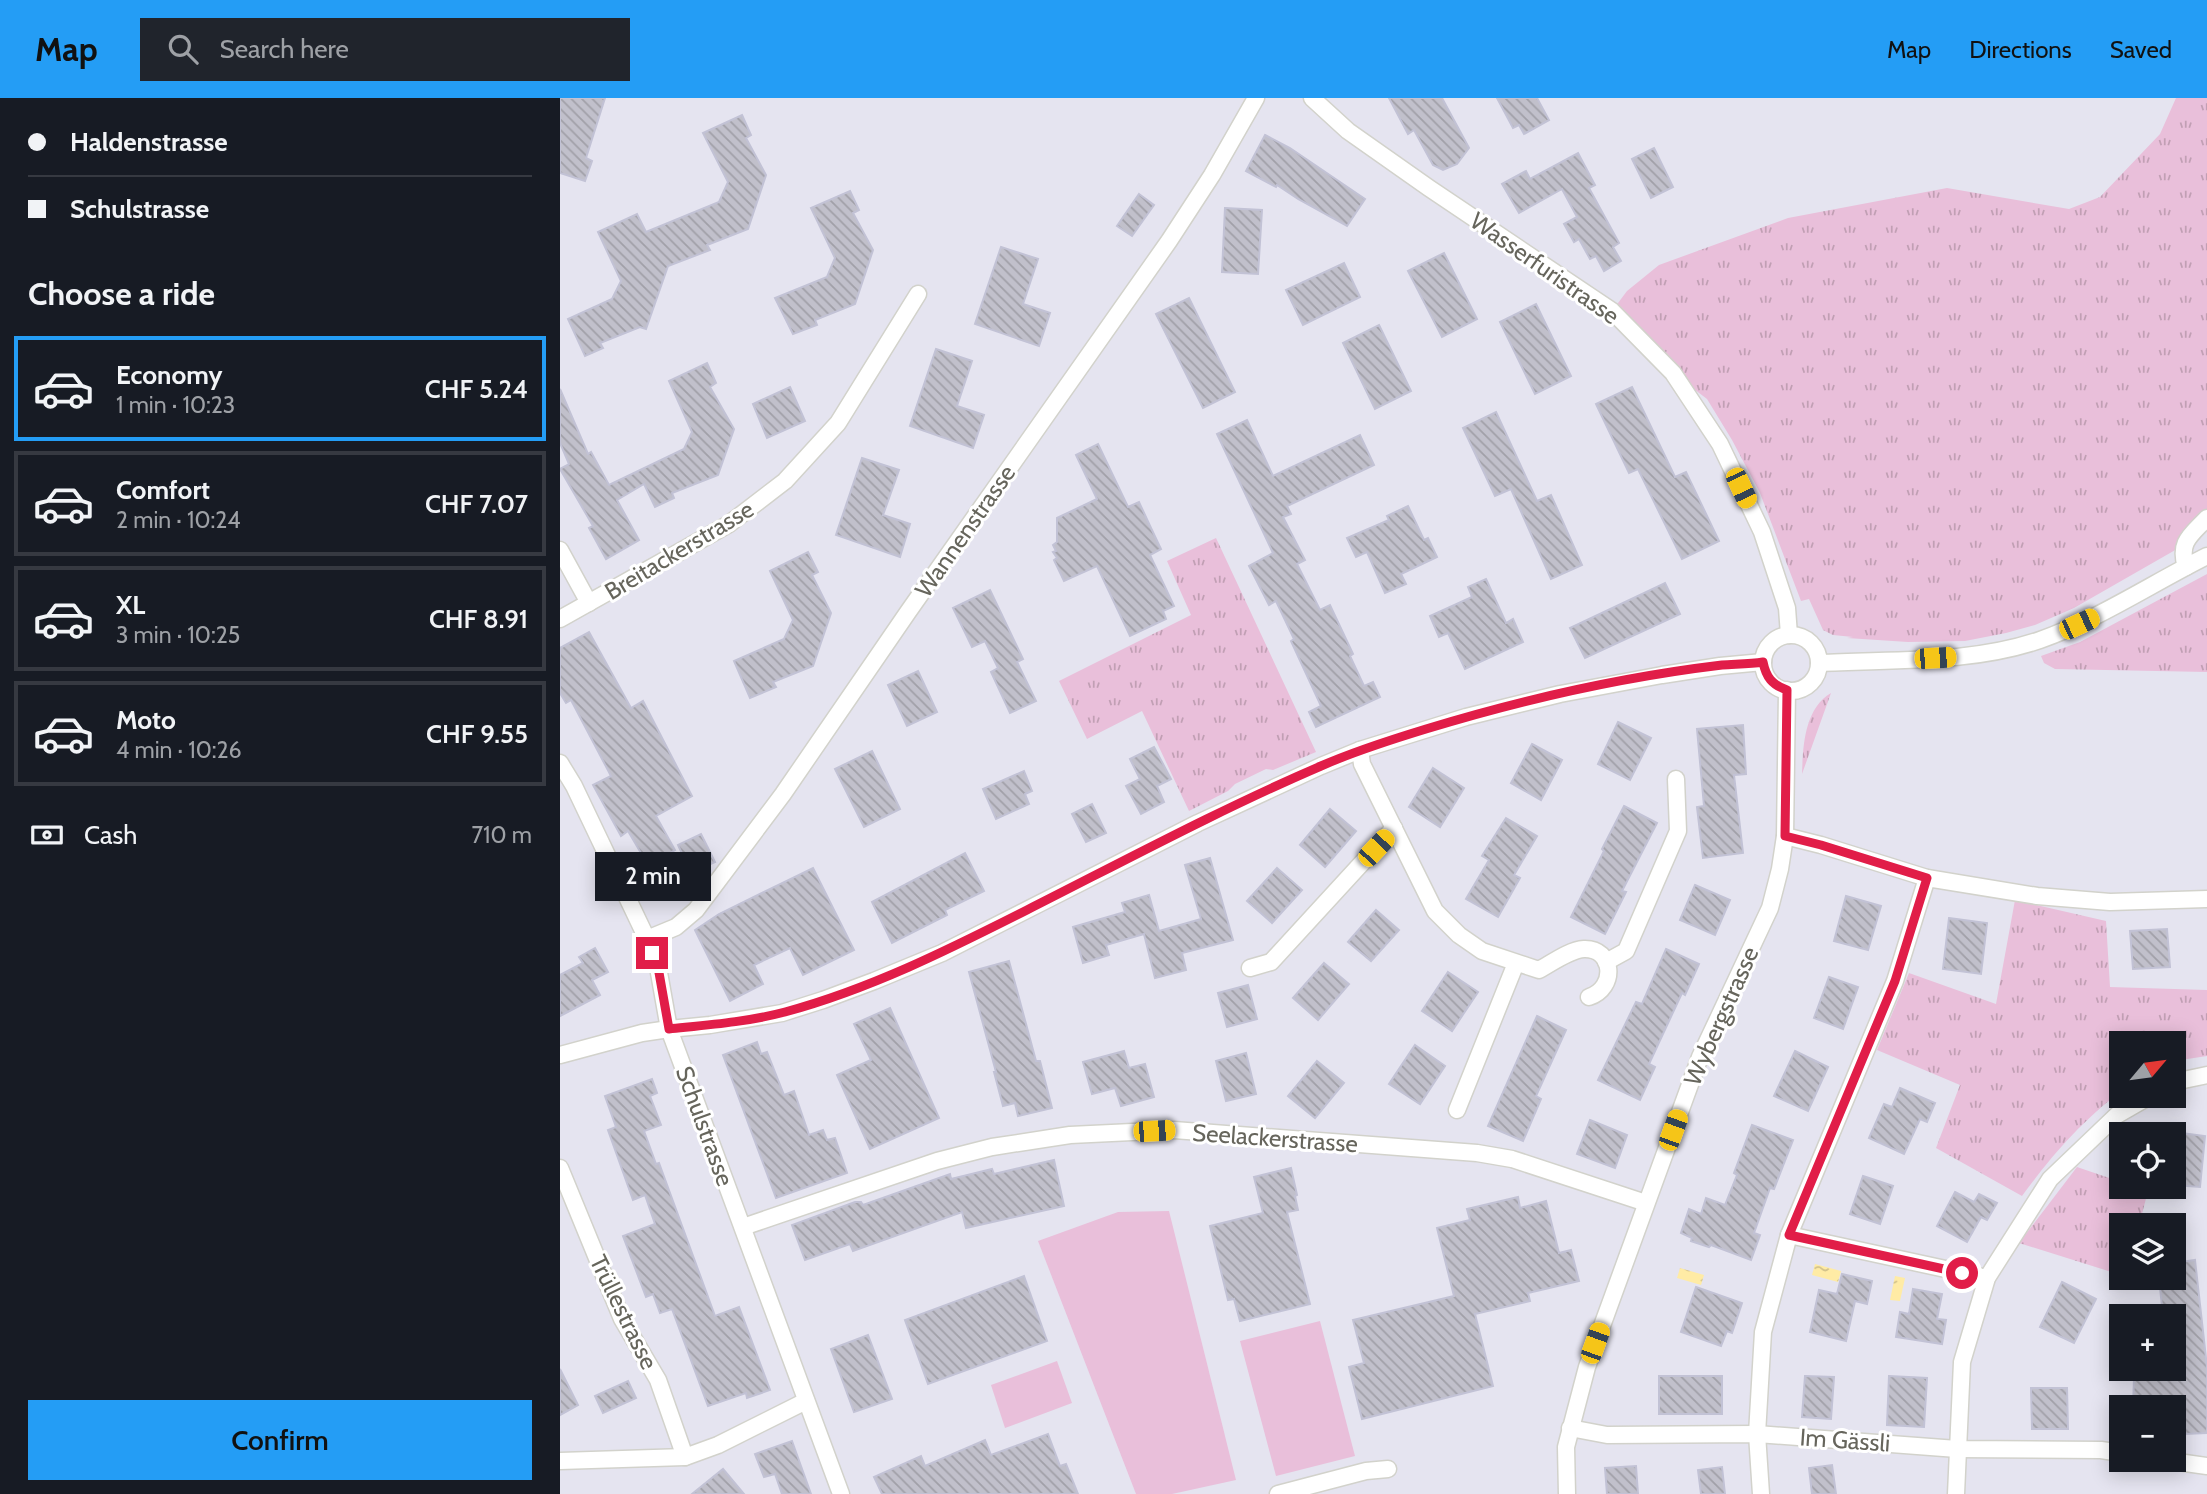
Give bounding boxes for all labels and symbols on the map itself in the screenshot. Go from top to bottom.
street label: Wasserfuristrasse [1465,206,1625,330]
street label: Wannenstrasse [909,459,1021,603]
car [1723,465,1760,511]
street label: Breitackerstrasse [599,494,759,606]
car [2056,606,2103,642]
car [1914,646,1957,670]
car [1354,825,1399,871]
callout: 2 min [594,852,710,900]
route end [636,937,668,969]
street label: Wybergstrasse [1677,942,1765,1090]
north arrow [2109,1031,2186,1108]
street label: Schulstrasse [670,1062,740,1190]
car [1656,1107,1691,1153]
street label: Seelackerstrasse [1191,1118,1359,1158]
car [1133,1119,1176,1143]
street label: Trüllestrasse [584,1250,664,1374]
route start [1946,1257,1978,1289]
car [1578,1320,1613,1366]
street label: Im Gässli [1799,1422,1891,1458]

